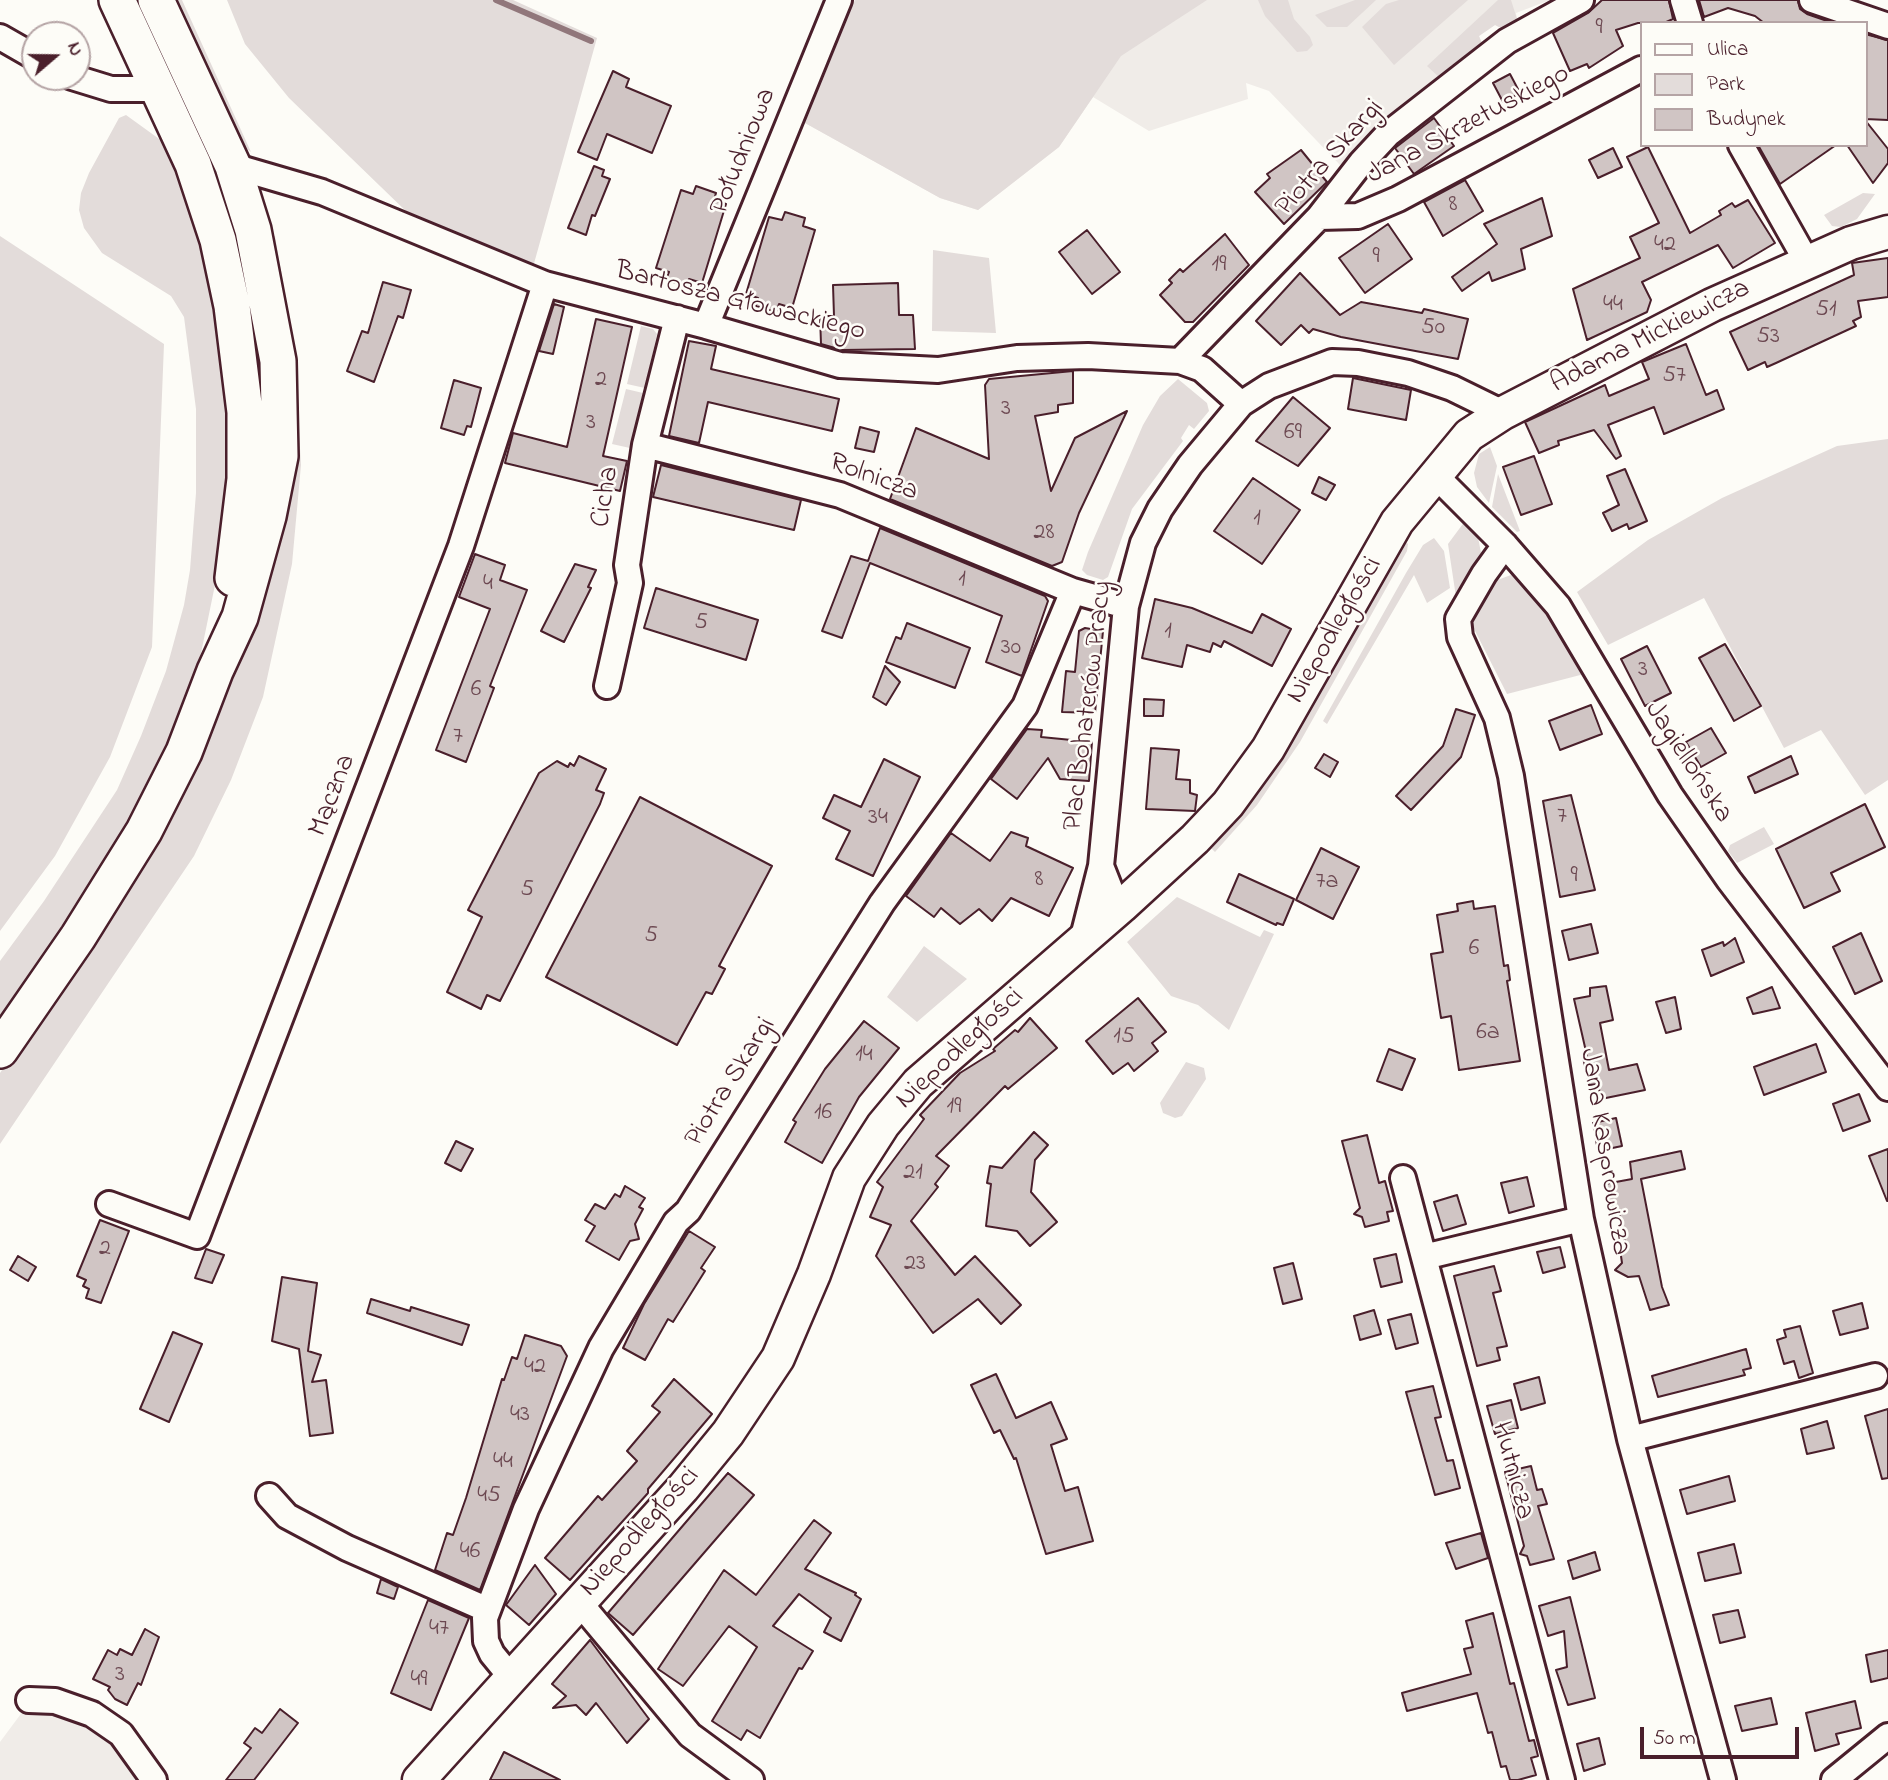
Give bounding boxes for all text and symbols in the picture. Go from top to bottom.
house number: 9 [1595,15,1603,43]
north arrow [21,21,91,91]
legend [1640,21,1867,147]
text: Ulica [1707,35,1748,65]
text: N [59,39,89,60]
street label: Jana Skrzetuskiego [1362,58,1576,194]
text: Park [1707,70,1745,100]
street label: Południowa [704,84,786,220]
street label: Piotra Skargi [1270,94,1392,224]
text: Budynek [1707,105,1786,135]
house number: 8 [1449,192,1457,220]
house number: 42 [1654,232,1676,260]
house number: 9 [1372,244,1380,272]
house number: 19 [1212,252,1226,280]
street label: Bartosza Głowackiego [612,256,868,350]
street label: Adama Mickiewicza [1546,273,1756,403]
house number: 44 [1603,292,1623,320]
house number: 51 [1815,297,1837,325]
house number: 50 [1421,315,1445,343]
house number: 53 [1756,324,1780,352]
house number: 57 [1662,363,1686,391]
house number: 2 [595,367,607,395]
house number: 3 [1001,396,1011,424]
house number: 3 [586,410,596,438]
house number: 69 [1284,420,1302,448]
street label: Rolnicza [824,447,922,511]
street label: Cicha [586,464,628,530]
house number: 1 [1253,506,1261,534]
house number: 28 [1034,520,1054,548]
street label: Niepodległości [1281,552,1391,710]
house number: 1 [958,567,966,595]
house number: 4 [483,571,493,599]
street label: Plac Bohaterów Pracy [1058,579,1122,833]
house number: 5 [694,610,708,638]
house number: 1 [1164,619,1172,647]
house number: 30 [1001,635,1021,663]
house number: 3 [1638,657,1648,685]
house number: 6 [471,677,481,705]
street label: Jagiellońska [1635,696,1739,830]
house number: 7 [453,724,463,752]
street label: Mączna [303,750,365,842]
house number: 7 [1557,804,1567,832]
house number: 34 [868,805,888,833]
house number: 9 [1570,863,1578,891]
house number: 8 [1035,867,1043,895]
house number: 7a [1316,869,1338,897]
house number: 5 [520,877,534,905]
house number: 5 [644,923,658,951]
house number: 6 [1469,936,1479,964]
street label: Niepodległości [890,982,1032,1118]
street label: Piotra Skargi [679,1012,785,1154]
house number: 6a [1476,1020,1500,1048]
house number: 15 [1113,1024,1135,1052]
house number: 14 [855,1042,873,1070]
street label: Jana Kasprowicza [1570,1046,1636,1258]
house number: 19 [947,1094,961,1122]
house number: 16 [814,1100,832,1128]
house number: 21 [903,1160,923,1188]
house number: 2 [99,1236,111,1264]
house number: 23 [904,1251,926,1279]
house number: 42 [524,1354,546,1382]
house number: 43 [510,1402,530,1430]
street label: Hutnicza [1482,1418,1540,1524]
house number: 44 [493,1449,513,1477]
street label: Niepodległości [574,1461,708,1605]
house number: 45 [477,1483,501,1511]
house number: 46 [460,1539,480,1567]
house number: 47 [429,1616,449,1644]
house number: 3 [115,1662,125,1690]
house number: 49 [410,1667,428,1695]
scale bar [1643,1714,1802,1758]
text: 50 m [1653,1724,1696,1754]

